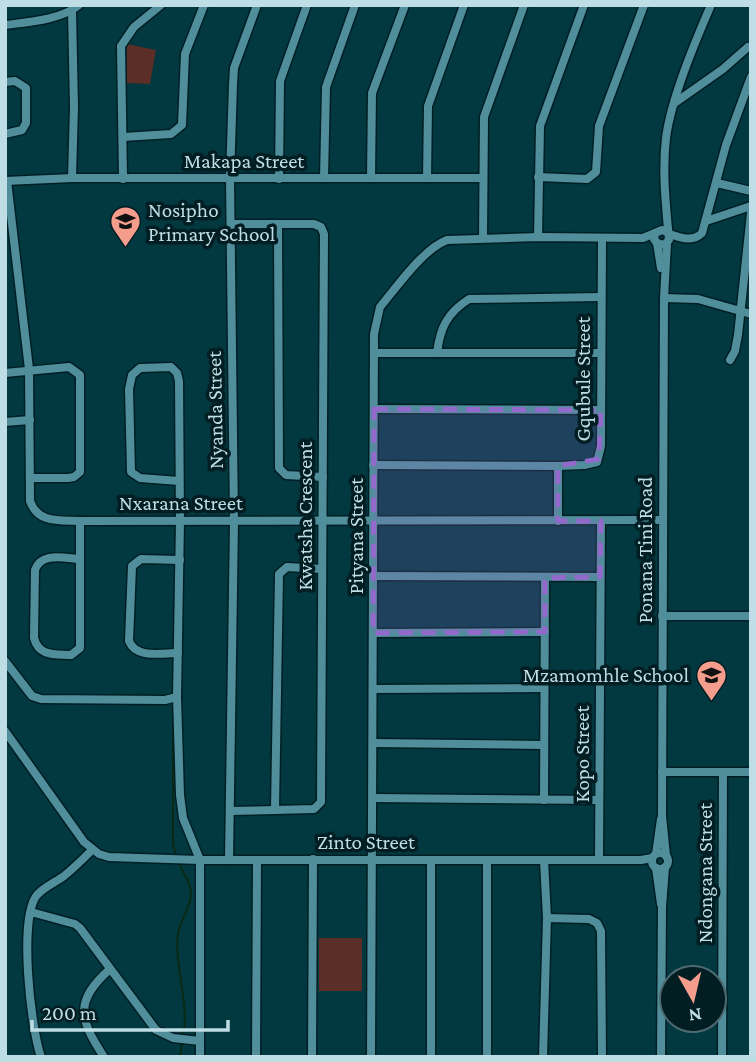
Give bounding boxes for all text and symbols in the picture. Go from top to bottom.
street label: Makapa Street [184,149,305,173]
place label: Nosipho Primary School [148,198,275,246]
school or university icon: Nosipho Primary School [108,205,142,249]
street label: Gqubule Street [571,315,595,441]
street label: Nyanda Street [202,350,228,469]
street label: Kwatsha Crescent [293,440,317,591]
street label: Pityana Street [344,477,368,594]
street label: Ponana Tini Road [633,477,657,623]
street label: Nxarana Street [119,491,244,515]
school or university icon: Mzamomhle School [695,658,729,702]
place label: Mzamomhle School [523,663,689,687]
street label: Kopo Street [570,705,594,802]
street label: Ndongana Street [693,802,717,943]
street label: Zinto Street [317,830,416,854]
north arrow [658,964,728,1034]
scale bar [32,988,228,1032]
text: 200 m [42,1001,97,1025]
text: N [687,1004,703,1027]

